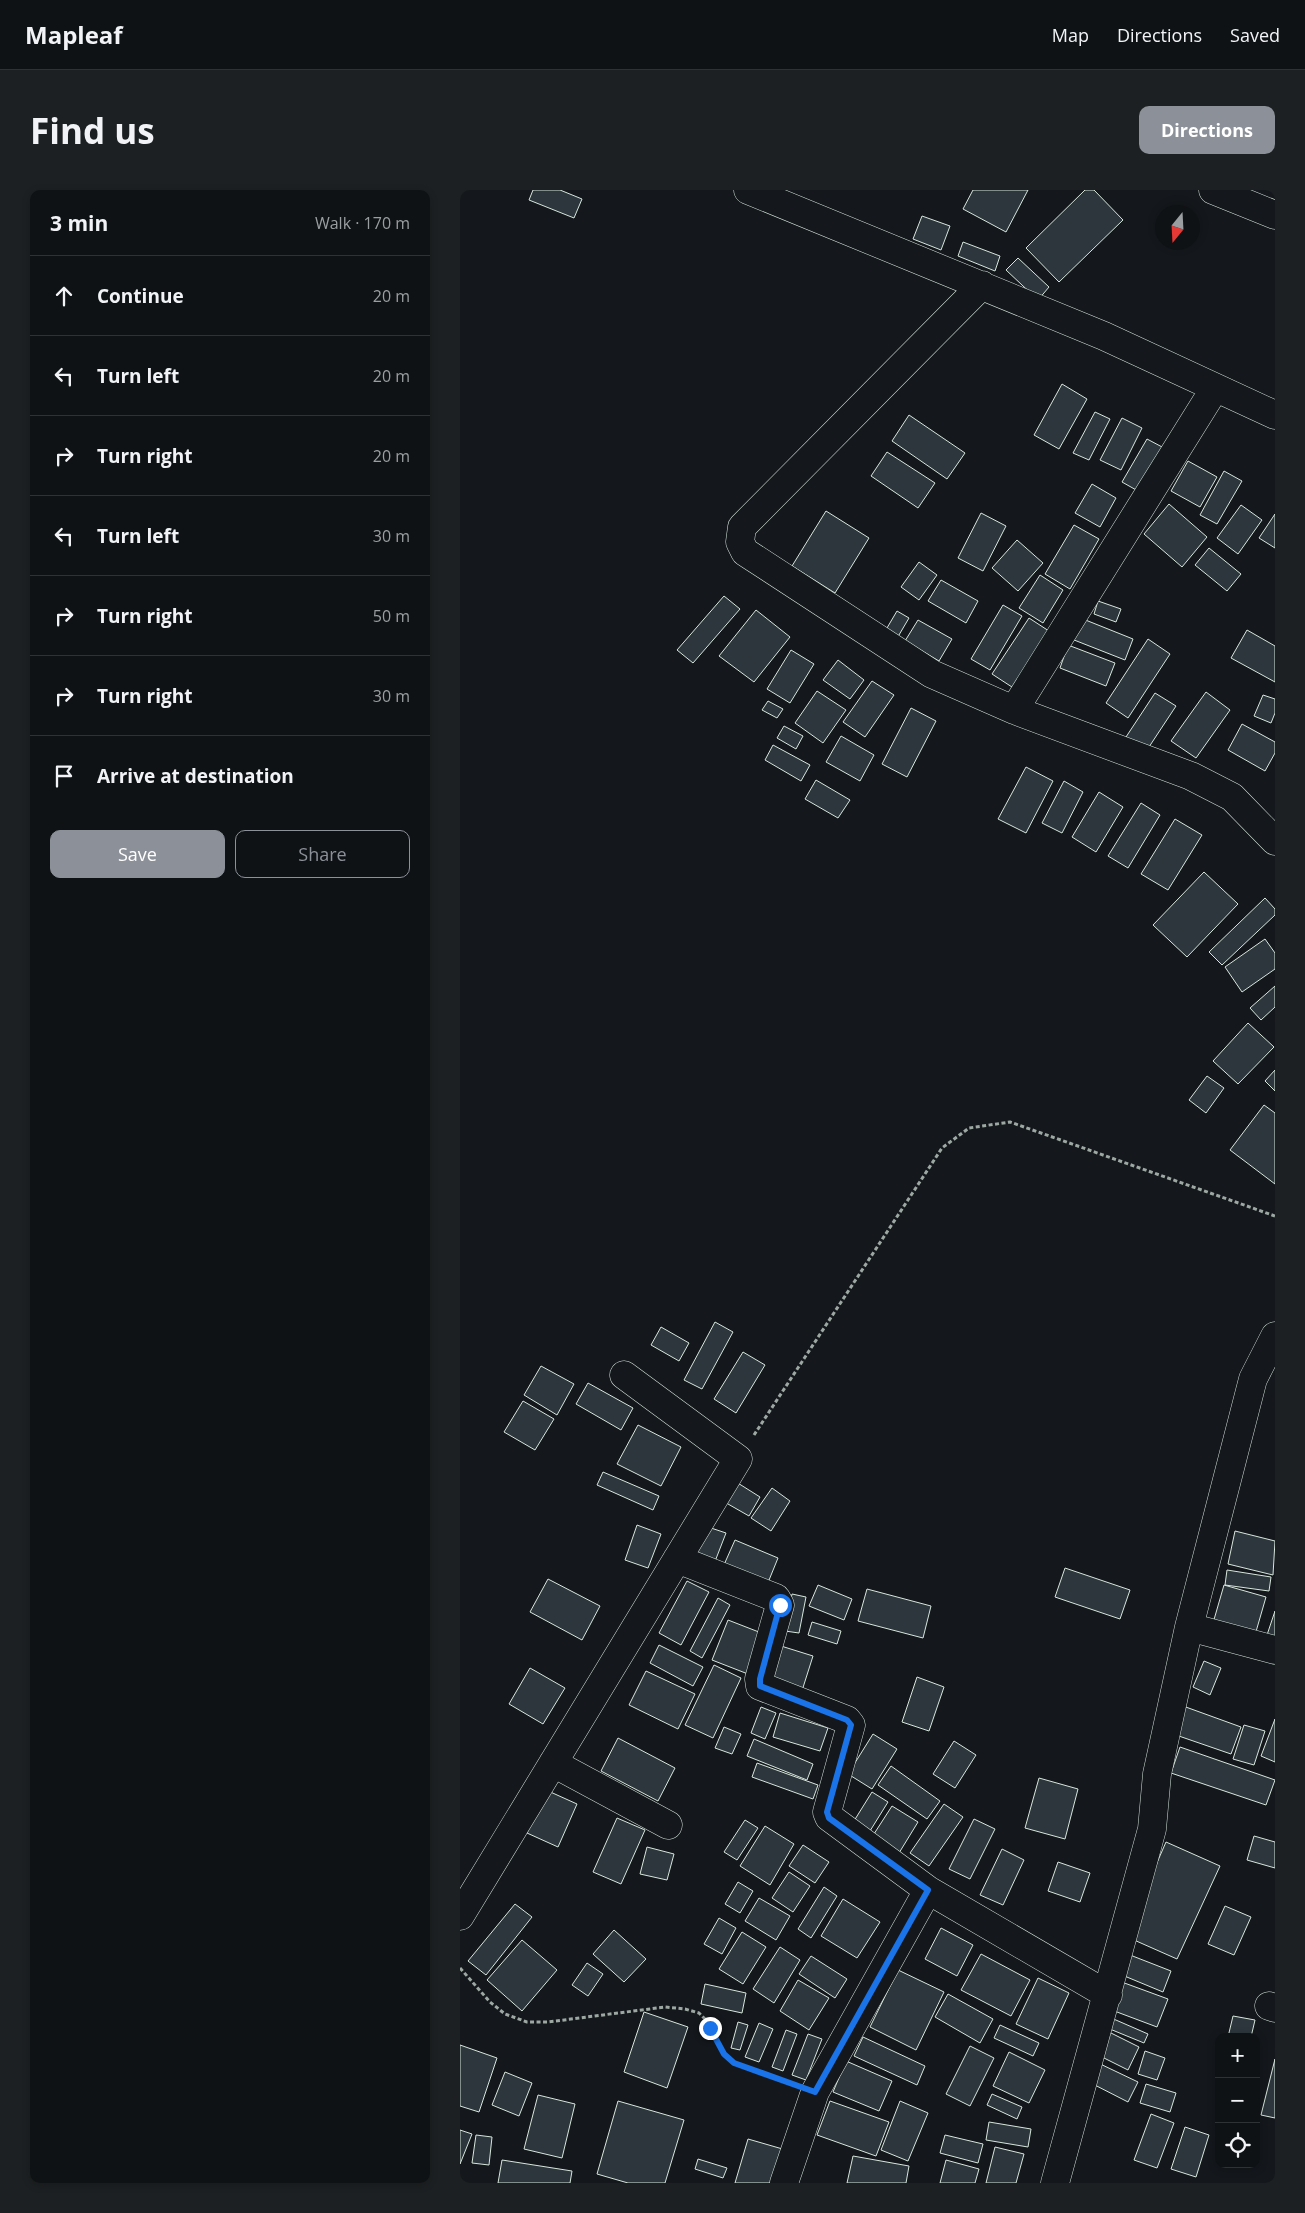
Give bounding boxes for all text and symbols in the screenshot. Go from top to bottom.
text: Mapleaf [25,18,123,51]
text: Map [1052,23,1089,47]
text: Directions [1117,23,1202,47]
text: Saved [1230,23,1280,47]
button: Directions [1139,106,1275,154]
text: Find us [30,107,155,154]
north arrow [1155,205,1200,250]
text: 3 min [50,209,108,237]
text: Walk · 170 m [315,212,410,234]
icon: ahead [50,282,78,310]
text: Continue [97,283,184,309]
text: 20 m [373,285,410,307]
icon: left [50,362,78,390]
text: Turn left [97,363,179,389]
text: 20 m [373,365,410,387]
icon: right [50,442,78,470]
text: Turn right [97,443,192,469]
text: 20 m [373,445,410,467]
icon: left [50,522,78,550]
text: Turn left [97,523,179,549]
text: 30 m [373,525,410,547]
icon: right [50,602,78,630]
text: Turn right [97,603,192,629]
text: 50 m [373,605,410,627]
icon: right [50,682,78,710]
text: Turn right [97,683,192,709]
text: 30 m [373,685,410,707]
icon: arrive [50,762,78,790]
text: Arrive at destination [97,763,294,789]
button: Save [50,830,225,878]
button: Share [235,830,410,878]
route start [769,1594,792,1617]
route end [699,2017,722,2040]
map controls [1215,2033,1260,2168]
button: + [1215,2033,1260,2078]
button: − [1215,2078,1260,2123]
button: locate [1215,2123,1260,2168]

